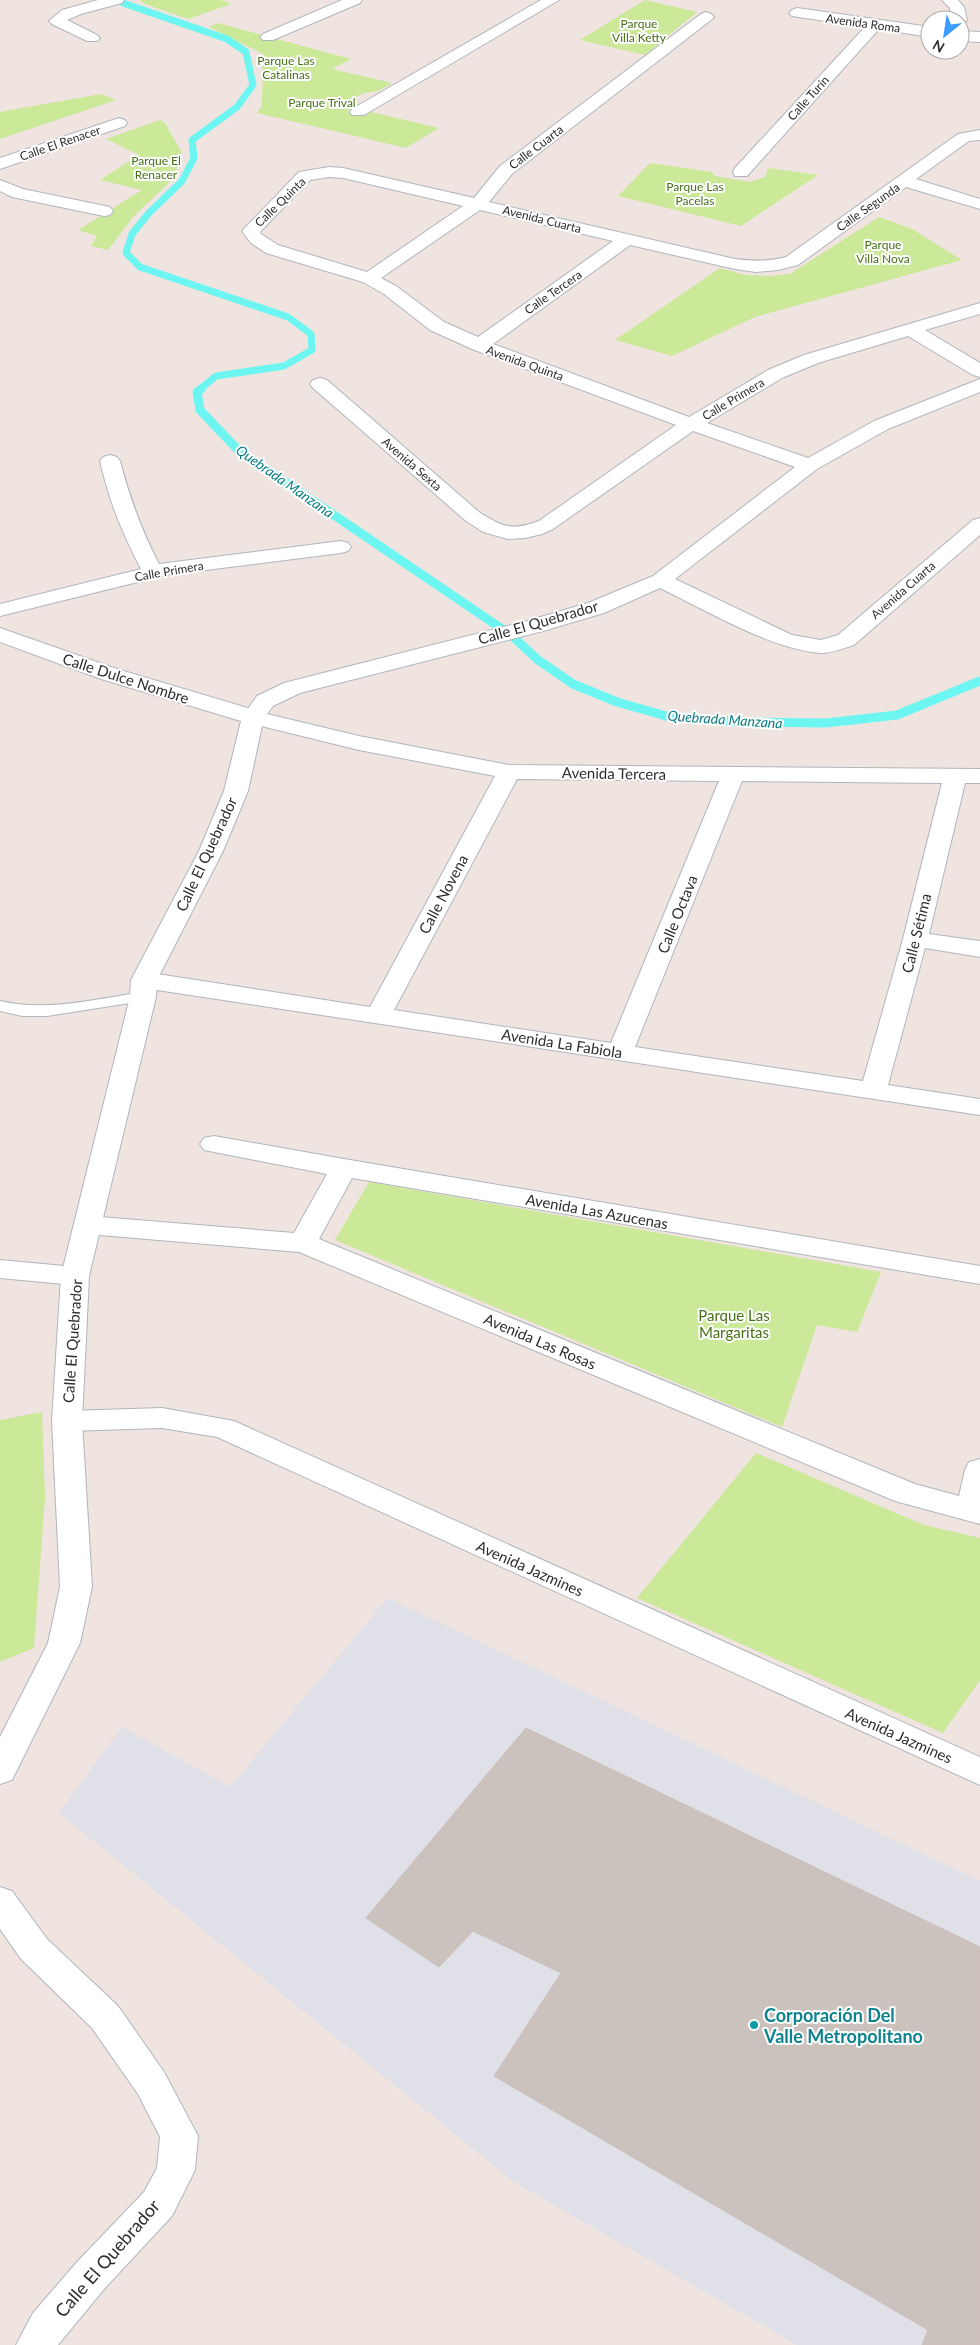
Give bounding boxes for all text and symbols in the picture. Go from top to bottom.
street label: Avenida Roma [825,10,901,36]
north arrow [920,10,970,60]
park label: Parque Villa Ketty [612,16,667,45]
text: N [929,37,947,57]
park label: Parque Las Catalinas [257,53,315,82]
street label: Calle Turín [784,72,832,124]
park label: Parque Trival [288,95,356,110]
street label: Calle El Renacer [18,122,103,164]
street label: Calle Cuarta [506,122,566,172]
park label: Parque El Renacer [131,153,181,182]
street label: Calle Quinta [251,174,309,230]
park label: Parque Las Pacelas [666,179,724,208]
street label: Calle Segunda [833,180,903,234]
street label: Avenida Cuarta [501,202,583,236]
park label: Parque Villa Nova [856,237,910,266]
street label: Calle Tercera [521,267,585,317]
street label: Avenida Quinta [484,342,566,384]
street label: Calle Primera [699,375,767,423]
street label: Avenida Sexta [379,434,445,494]
water label: Quebrada Manzana [233,441,337,521]
street label: Calle Primera [133,558,205,584]
street label: Avenida Cuarta [868,558,938,622]
street label: Calle El Quebrador [476,596,601,648]
street label: Calle Dulce Nombre [61,649,192,707]
water label: Quebrada Manzana [667,707,783,731]
street label: Avenida Tercera [562,763,666,783]
street label: Calle El Quebrador [172,794,241,914]
street label: Calle Novena [415,851,471,937]
street label: Calle Octava [653,872,701,956]
street label: Calle Sétima [897,891,935,975]
street label: Avenida La Fabiola [500,1025,624,1061]
street label: Avenida Las Azucenas [524,1190,670,1232]
street label: Calle El Quebrador [59,1278,85,1403]
park label: Parque Las Margaritas [698,1306,770,1341]
street label: Avenida Las Rosas [481,1309,599,1373]
street label: Avenida Jazmines [474,1536,586,1600]
street label: Avenida Jazmines [843,1703,955,1767]
place label: Corporación Del Valle Metropolitano [763,2004,923,2047]
marker: Corporación Del Valle Metropolitano [748,2019,760,2031]
street label: Calle El Quebrador [50,2194,164,2321]

